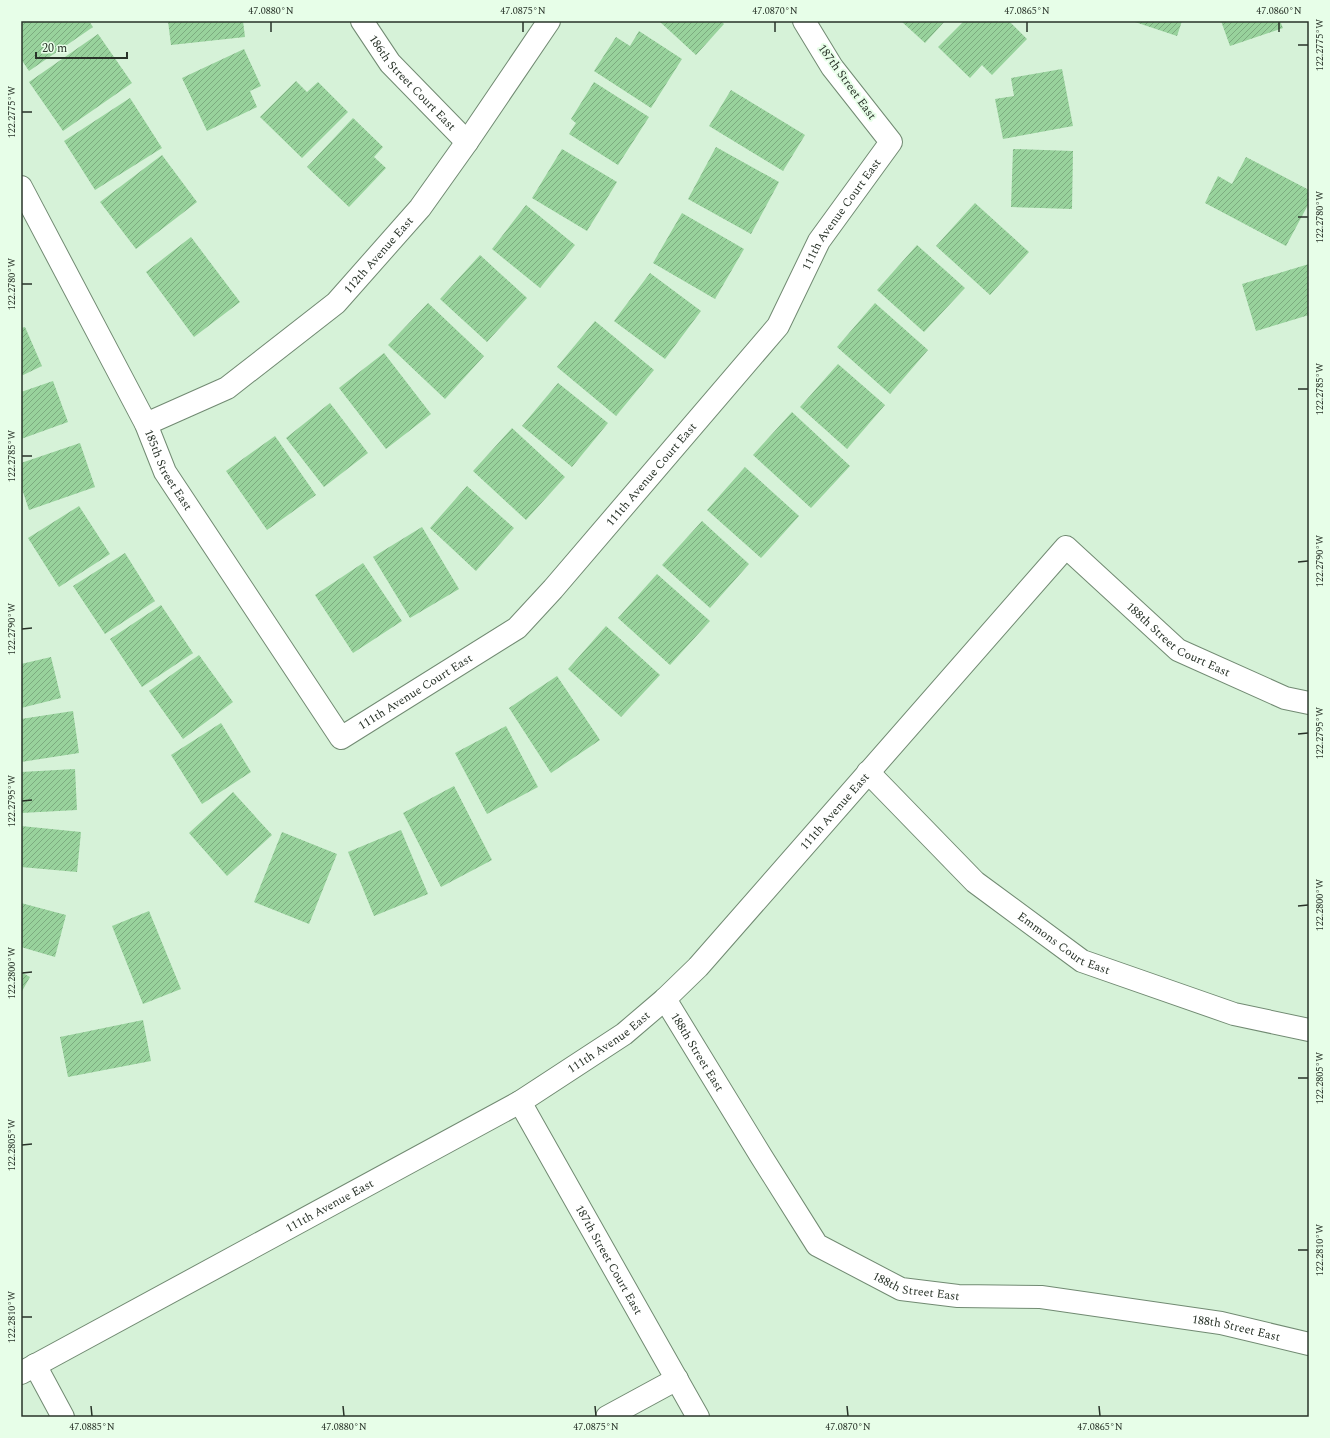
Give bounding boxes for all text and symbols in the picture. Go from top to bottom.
text: 47.0880°N [248,3,294,19]
text: 47.0875°N [500,3,546,19]
text: 47.0870°N [752,3,798,19]
text: 47.0865°N [1004,3,1050,19]
text: 47.0860°N [1256,3,1302,19]
text: 122.2775°W [1312,19,1328,71]
street label: 186th Street Court East [364,31,461,135]
scale bar [36,34,127,60]
text: 20 m [42,39,67,58]
street label: 187th Street East [813,40,881,124]
text: 122.2775°W [4,86,20,138]
street label: 111th Avenue Court East [797,154,886,274]
text: 122.2780°W [1312,191,1328,243]
street label: 112th Avenue East [339,212,418,298]
text: 122.2780°W [4,258,20,310]
text: 122.2785°W [1312,363,1328,415]
street label: 111th Avenue Court East [601,418,701,531]
street label: 185th Street East [139,426,197,514]
text: 122.2785°W [4,430,20,482]
text: 122.2790°W [1312,535,1328,587]
street label: 188th Street Court East [1122,597,1233,682]
text: 122.2790°W [4,603,20,655]
street label: 111th Avenue Court East [354,649,476,735]
text: 122.2795°W [1312,707,1328,759]
street label: 111th Avenue East [795,768,874,854]
text: 122.2795°W [4,775,20,827]
text: 122.2800°W [1312,879,1328,931]
street label: Emmons Court East [1014,907,1113,980]
text: 122.2800°W [4,947,20,999]
street label: 111th Avenue East [563,1006,654,1078]
street label: 188th Street East [666,1009,729,1095]
text: 122.2805°W [1312,1052,1328,1104]
text: 122.2805°W [4,1119,20,1171]
street label: 111th Avenue East [282,1174,377,1237]
street label: 187th Street Court East [570,1201,648,1318]
text: 122.2810°W [1312,1224,1328,1276]
street label: 188th Street East [869,1266,961,1306]
text: 122.2810°W [4,1291,20,1343]
street label: 188th Street East [1191,1309,1282,1346]
text: 47.0885°N [69,1419,115,1435]
text: 47.0880°N [321,1419,367,1435]
text: 47.0875°N [573,1419,619,1435]
text: 47.0870°N [825,1419,871,1435]
text: 47.0865°N [1077,1419,1123,1435]

